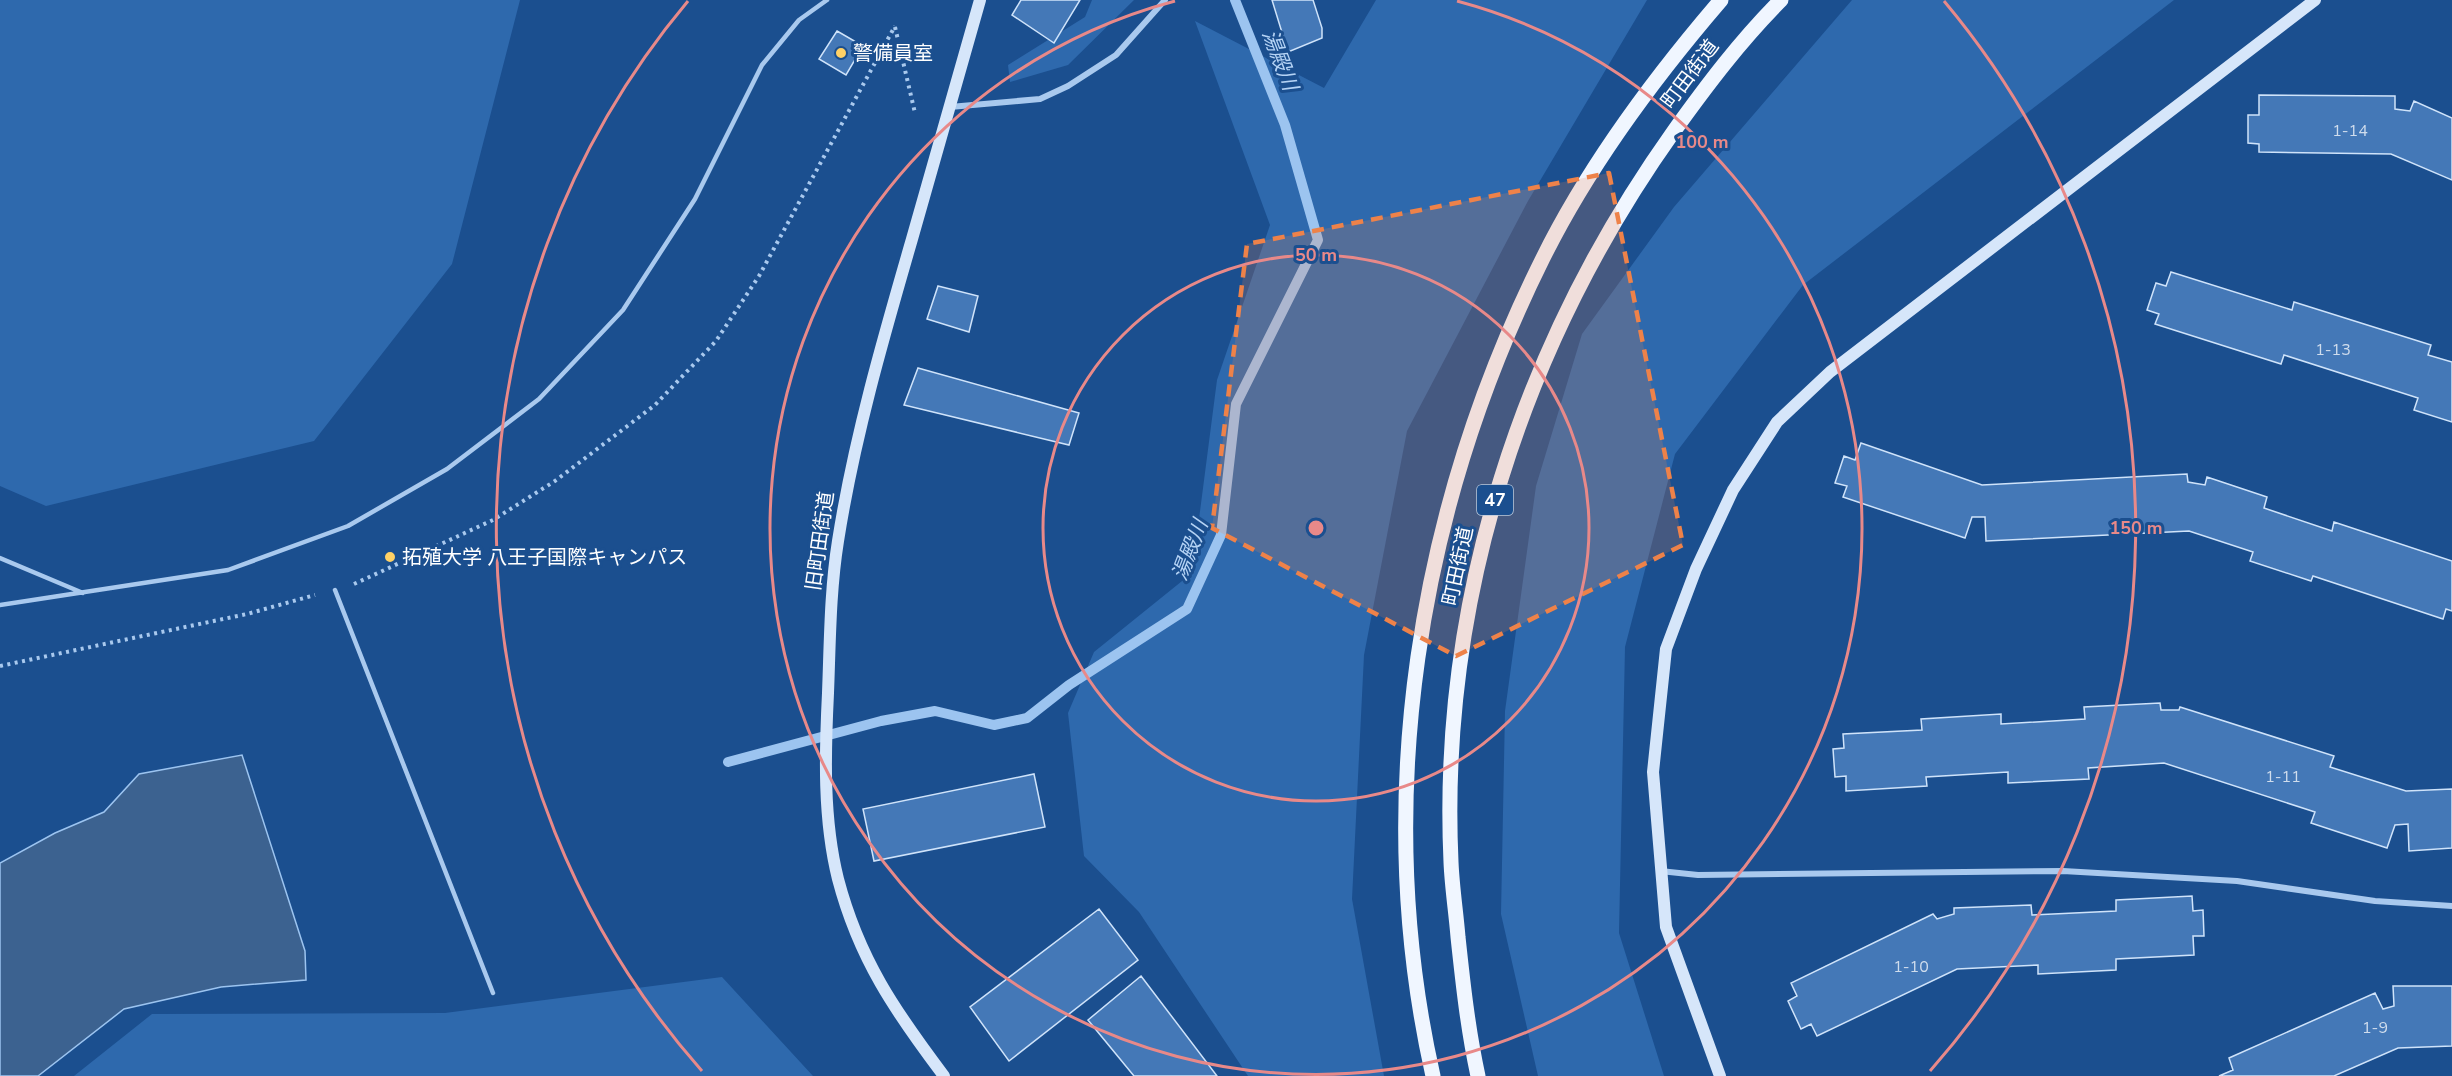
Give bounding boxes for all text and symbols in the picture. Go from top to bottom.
water label: 湯殿川 [1256,26,1305,96]
street label: 町田街道 [1655,34,1725,114]
place label: 警備員室 [853,40,933,67]
marker: 警備員室 [834,46,848,60]
house number: 1-14 [2332,120,2368,142]
text: 100 m [1675,130,1729,154]
text: 50 m [1295,243,1337,267]
house number: 1-13 [2315,339,2351,361]
road number: 47 [1477,485,1513,515]
street label: 旧町田街道 [800,490,840,592]
water label: 湯殿川 [1166,514,1215,584]
text: 150 m [2109,516,2163,540]
centre of rings [1306,518,1326,538]
street label: 町田街道 [1436,524,1480,608]
place label: 拓殖大学 八王子国際キャンパス [402,544,687,571]
marker: 拓殖大学 八王子国際キャンパス [383,550,397,564]
house number: 1-11 [2265,766,2301,788]
house number: 1-10 [1893,956,1929,978]
house number: 1-9 [2362,1017,2388,1039]

